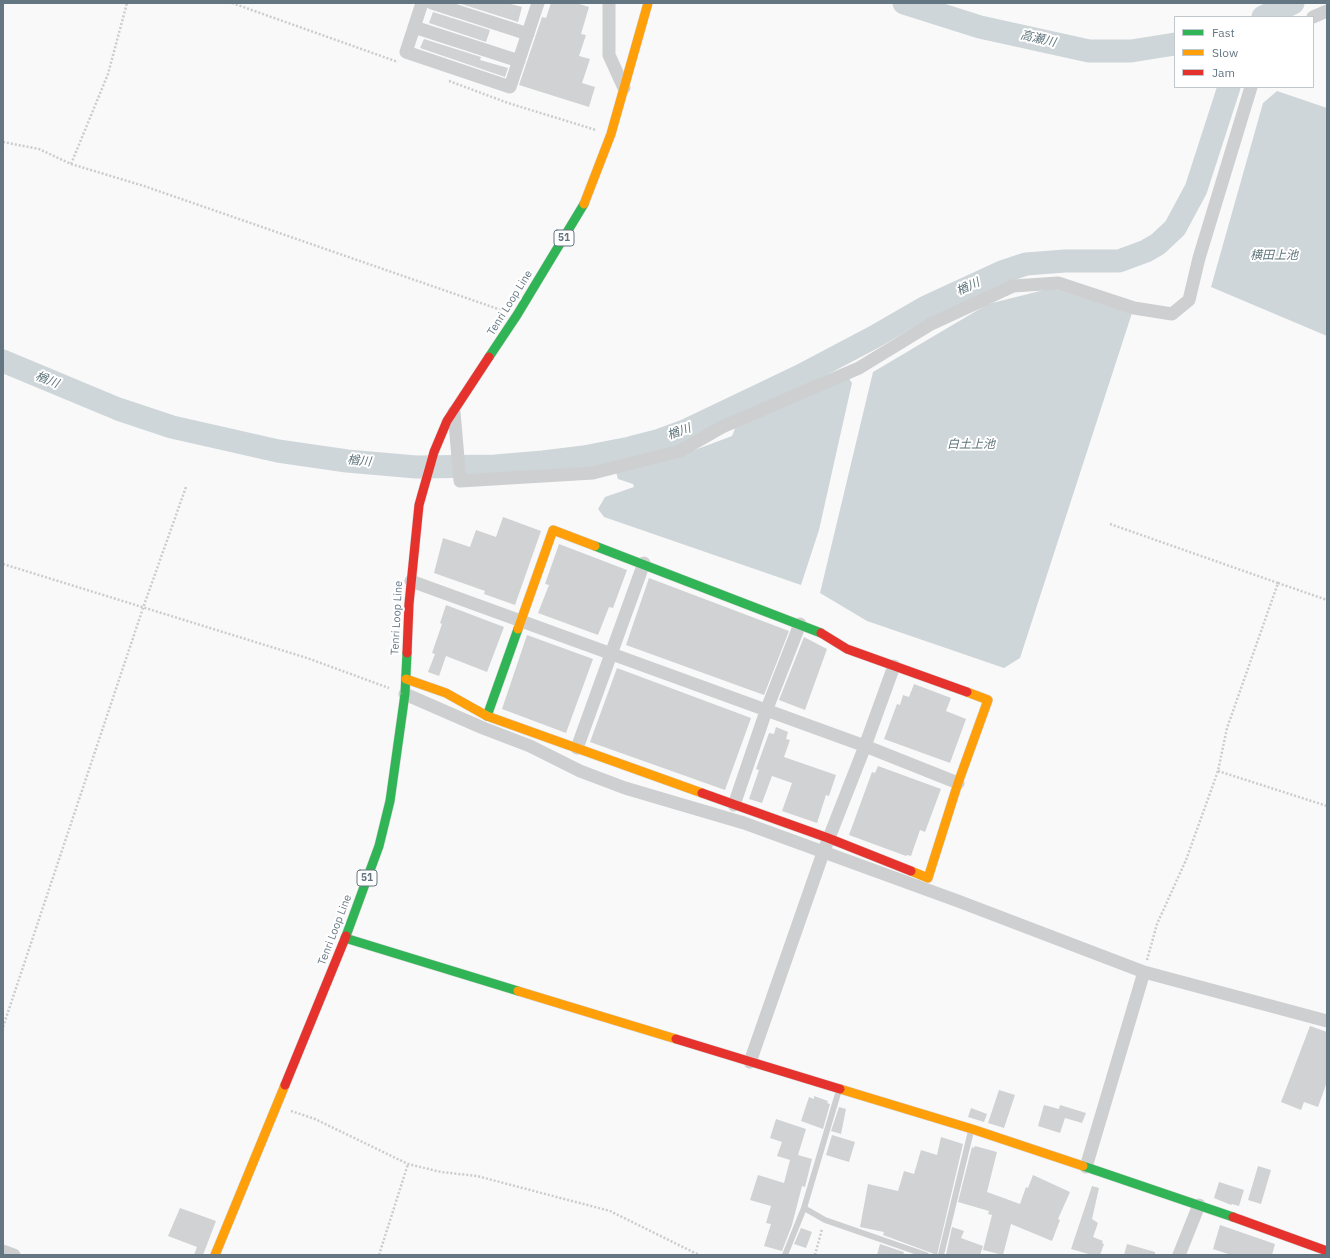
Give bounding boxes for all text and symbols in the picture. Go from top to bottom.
legend [1174,16,1314,88]
text: Fast [1212,25,1235,40]
water label: 高瀬川 [1019,28,1057,50]
text: Slow [1212,45,1238,60]
text: Jam [1212,65,1235,80]
road number: 51 [554,230,574,246]
water label: 横田上池 [1250,249,1298,263]
street label: Tenri Loop Line [485,268,535,338]
water label: 楢川 [954,275,982,299]
water label: 楢川 [33,369,61,391]
water label: 楢川 [665,421,693,443]
water label: 白土上池 [947,438,995,452]
water label: 楢川 [346,453,372,469]
street label: Tenri Loop Line [388,580,406,656]
road number: 51 [357,870,377,886]
street label: Tenri Loop Line [315,893,355,967]

